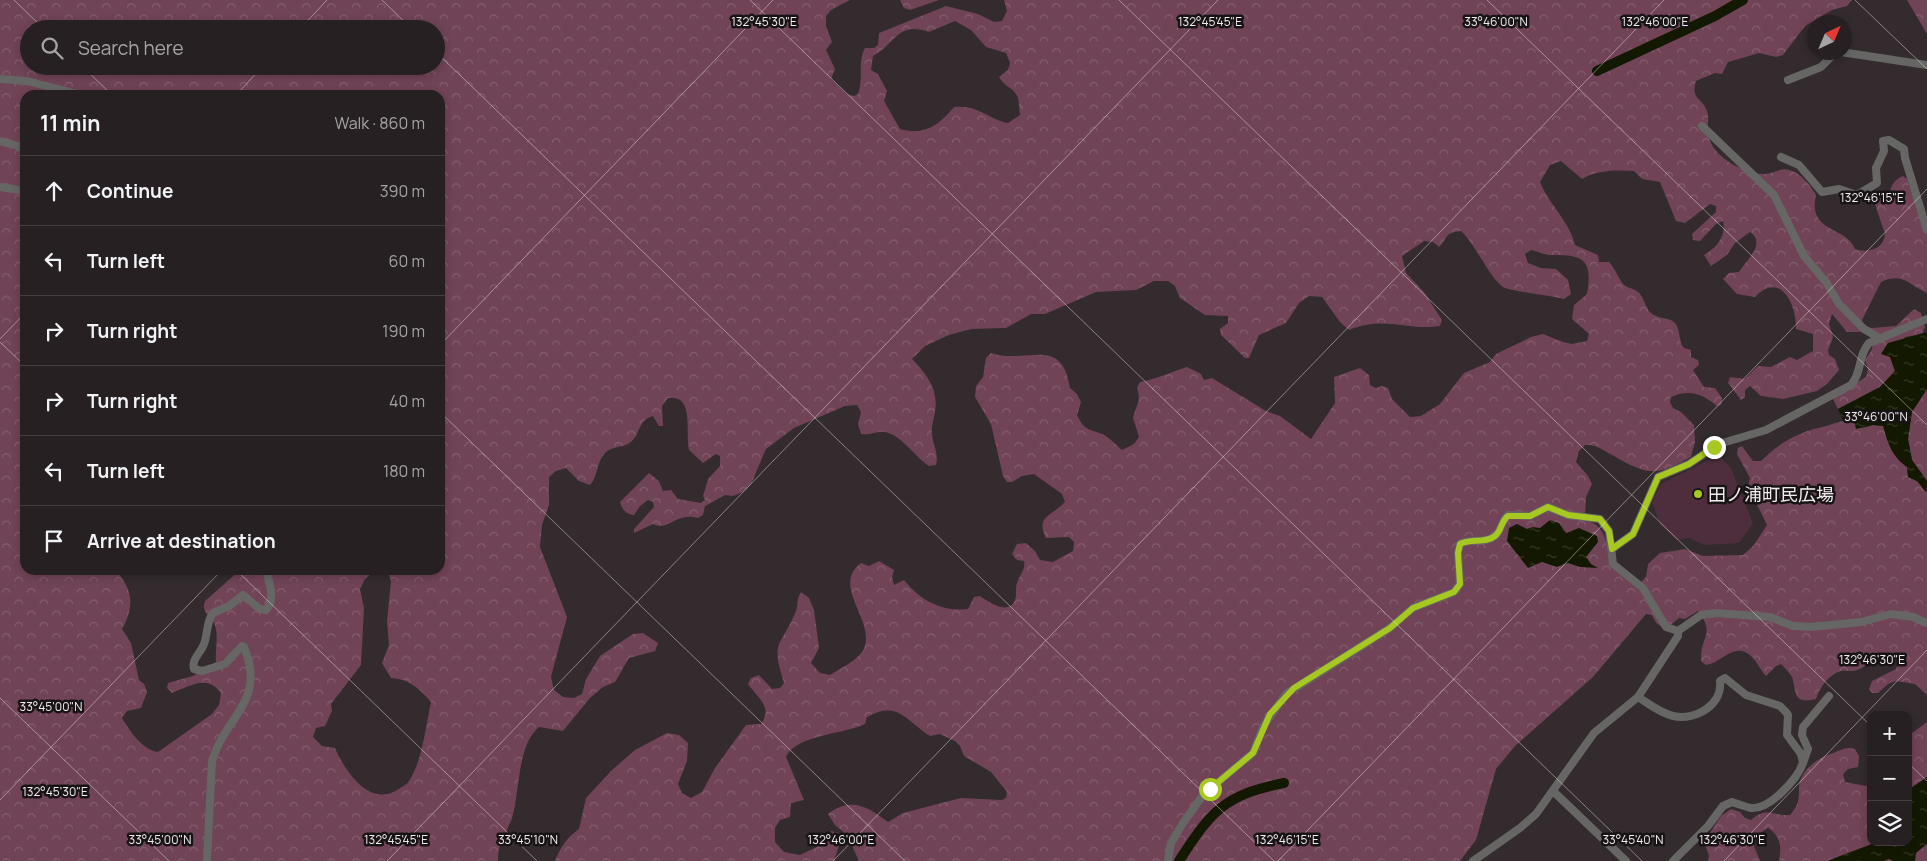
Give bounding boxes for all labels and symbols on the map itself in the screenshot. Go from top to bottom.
text: 132°45'30"E [731,13,797,30]
text: 132°45'45"E [1178,13,1242,30]
text: 33°46'00"N [1464,13,1528,30]
text: 132°46'00"E [1622,13,1689,30]
north arrow [1807,15,1852,60]
text: 132°46'15"E [1840,189,1904,206]
text: 33°46'00"N [1844,408,1908,425]
route end [1703,436,1726,459]
place label: 田ノ浦町民広場 [1708,482,1834,506]
marker: 田ノ浦町民広場 [1692,488,1704,500]
text: 132°46'30"E [1839,651,1905,668]
text: 33°45'00"N [20,698,82,715]
route start [1199,778,1222,801]
text: 132°45'30"E [22,783,88,800]
text: 33°45'00"N [129,831,191,848]
text: 132°45'45"E [364,831,428,848]
text: 33°45'10"N [498,831,558,848]
text: 132°46'00"E [808,831,875,848]
text: 132°46'15"E [1255,831,1319,848]
text: 33°45'40"N [1602,831,1664,848]
text: 132°46'30"E [1699,831,1765,848]

